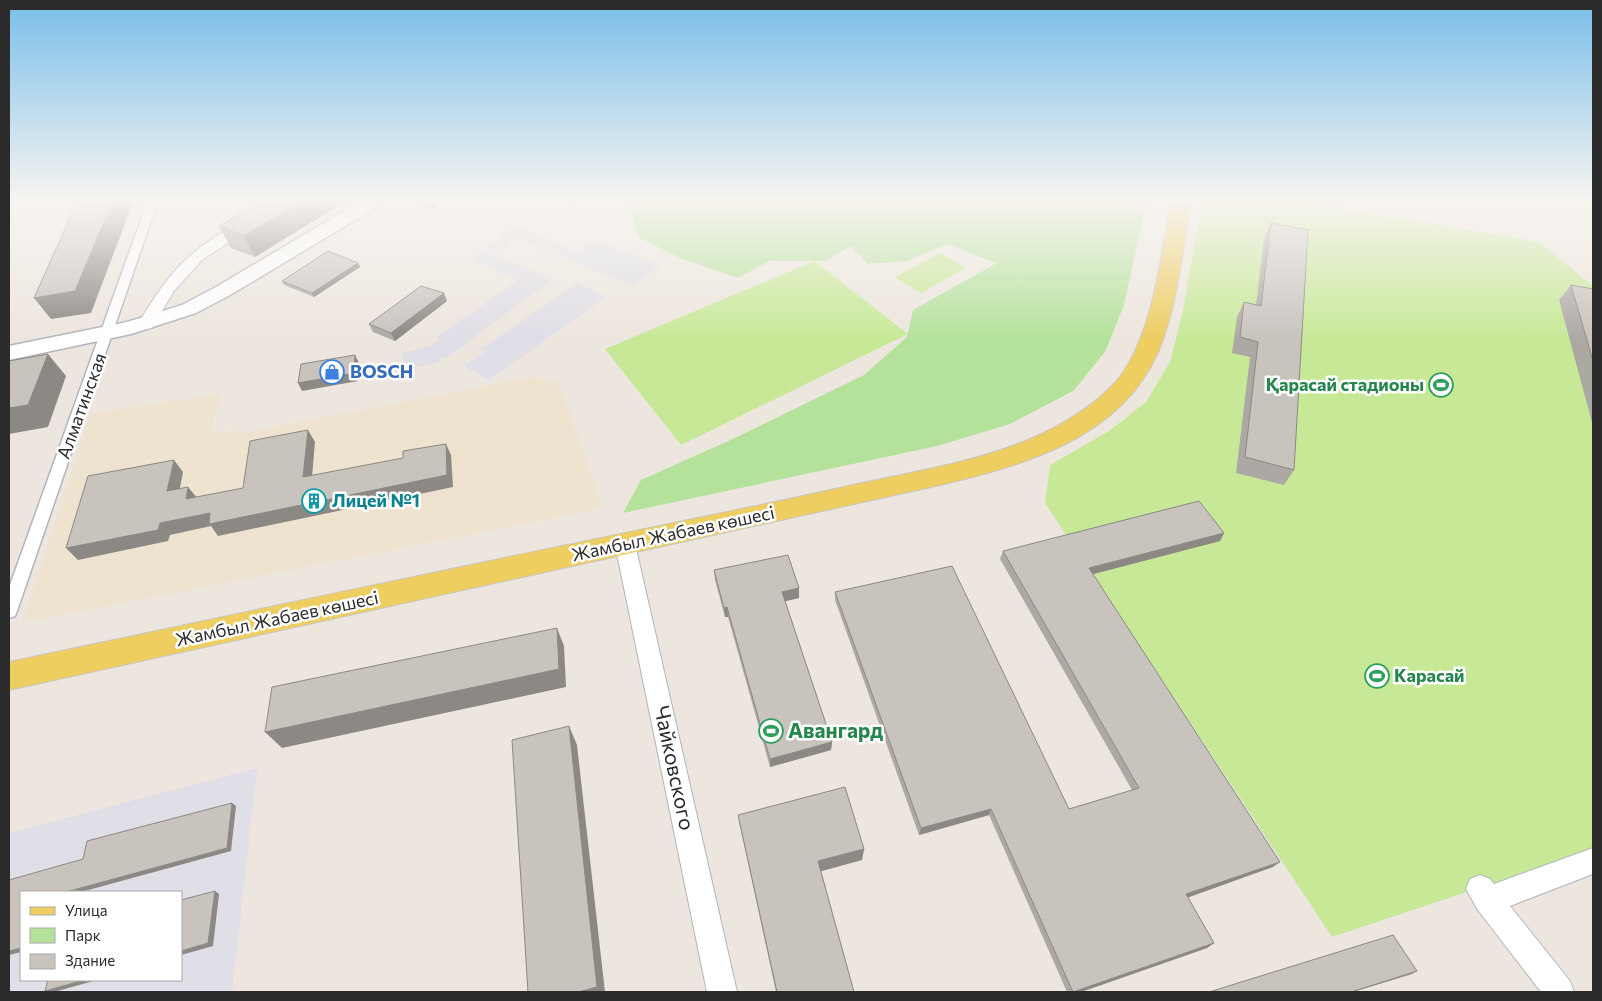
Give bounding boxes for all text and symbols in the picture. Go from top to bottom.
street label: Алматинская [52,350,110,462]
shop icon: BOSCH [319,359,345,385]
place label: BOSCH [350,360,413,382]
sports icon: Қарасай стадионы [1428,372,1454,398]
place label: Қарасай стадионы [1266,373,1424,395]
building icon: Лицей №1 [301,488,327,514]
place label: Лицей №1 [332,489,420,511]
street label: Жамбыл Жабаев көшесі [569,501,776,565]
street label: Жамбыл Жабаев көшесі [173,586,380,650]
sports icon: Карасай [1364,663,1390,689]
place label: Карасай [1394,664,1465,686]
street label: Чайковского [650,703,701,832]
place label: Авангард [788,717,883,742]
sports icon: Авангард [758,718,784,744]
legend [20,891,182,981]
text: Улица [65,901,107,919]
text: Парк [65,926,101,944]
text: Здание [65,951,115,969]

